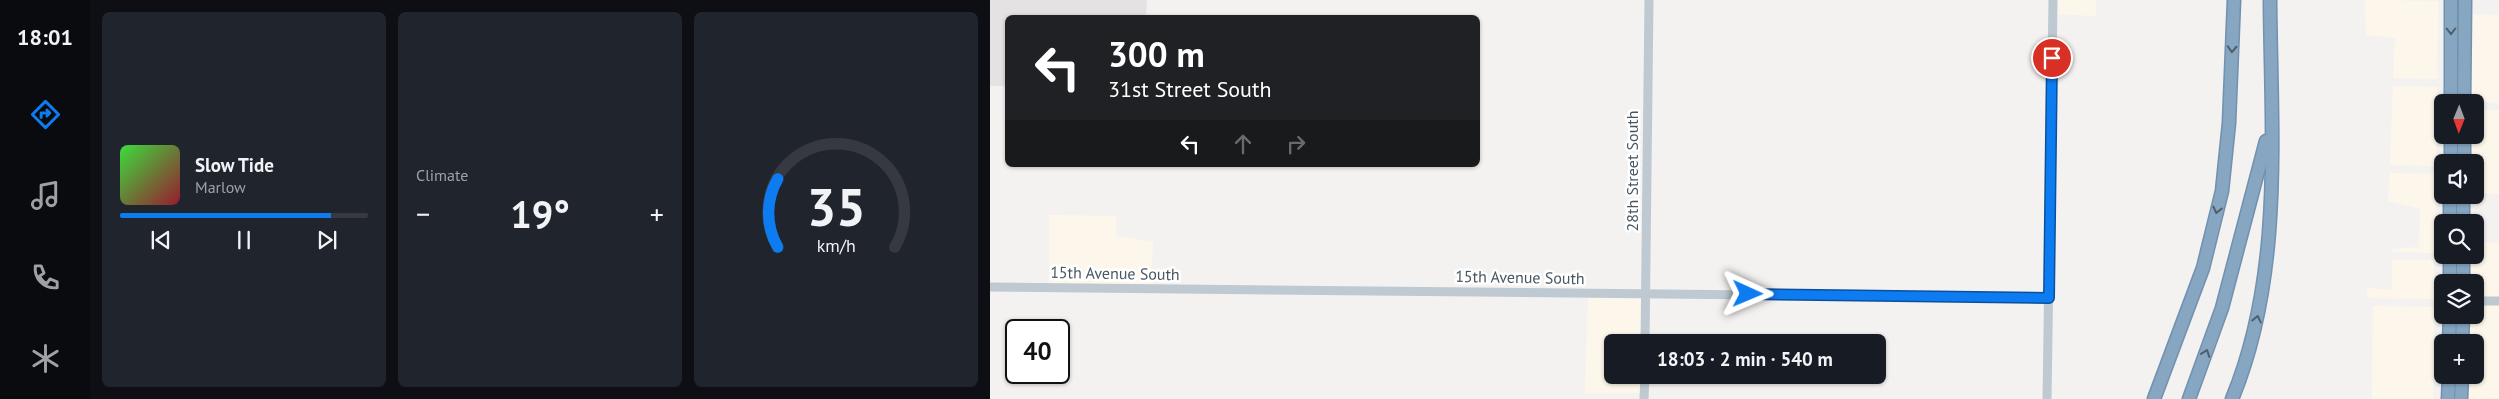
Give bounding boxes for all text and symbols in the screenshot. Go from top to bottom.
text: 18:01 [17,23,73,51]
one-way arrow [2446,28,2456,35]
text: 300 m [1108,31,1205,77]
icon: left [1025,35,1090,100]
pin [2031,37,2073,79]
icon: arrive [2038,44,2066,72]
one-way arrow [2227,45,2238,53]
text: 31st Street South [1108,75,1271,103]
north arrow [2434,94,2484,144]
map controls [2434,94,2484,384]
icon: directions [28,97,63,132]
street label: 28th Street South [1622,111,1642,231]
icon: left [1176,130,1204,158]
icon: ahead [1229,130,1257,158]
icon: right [1282,130,1310,158]
text: Slow Tide [195,153,274,177]
button: sound [2434,154,2484,204]
text: Climate [416,165,468,185]
text: 35 [807,173,865,240]
text: Marlow [195,177,246,197]
icon: music [28,178,63,213]
text: 19° [510,189,570,238]
text: − [416,195,430,232]
text: + [650,195,664,232]
one-way arrow [2212,206,2223,215]
button: search [2434,214,2484,264]
icon: previous [147,226,175,254]
icon: pause [230,226,258,254]
icon: next [313,226,341,254]
text: km/h [816,234,856,257]
icon: phone [28,260,63,295]
street label: 15th Avenue South [1050,262,1180,284]
street label: 15th Avenue South [1455,266,1585,288]
position arrow [1721,267,1773,319]
button: layers [2434,274,2484,324]
one-way arrow [2251,315,2262,323]
speed limit sign: 40 [1005,319,1070,384]
button: + [2434,334,2484,384]
icon: climate [28,341,63,376]
text: 18:03 · 2 min · 540 m [1657,347,1833,371]
one-way arrow [2200,349,2210,358]

